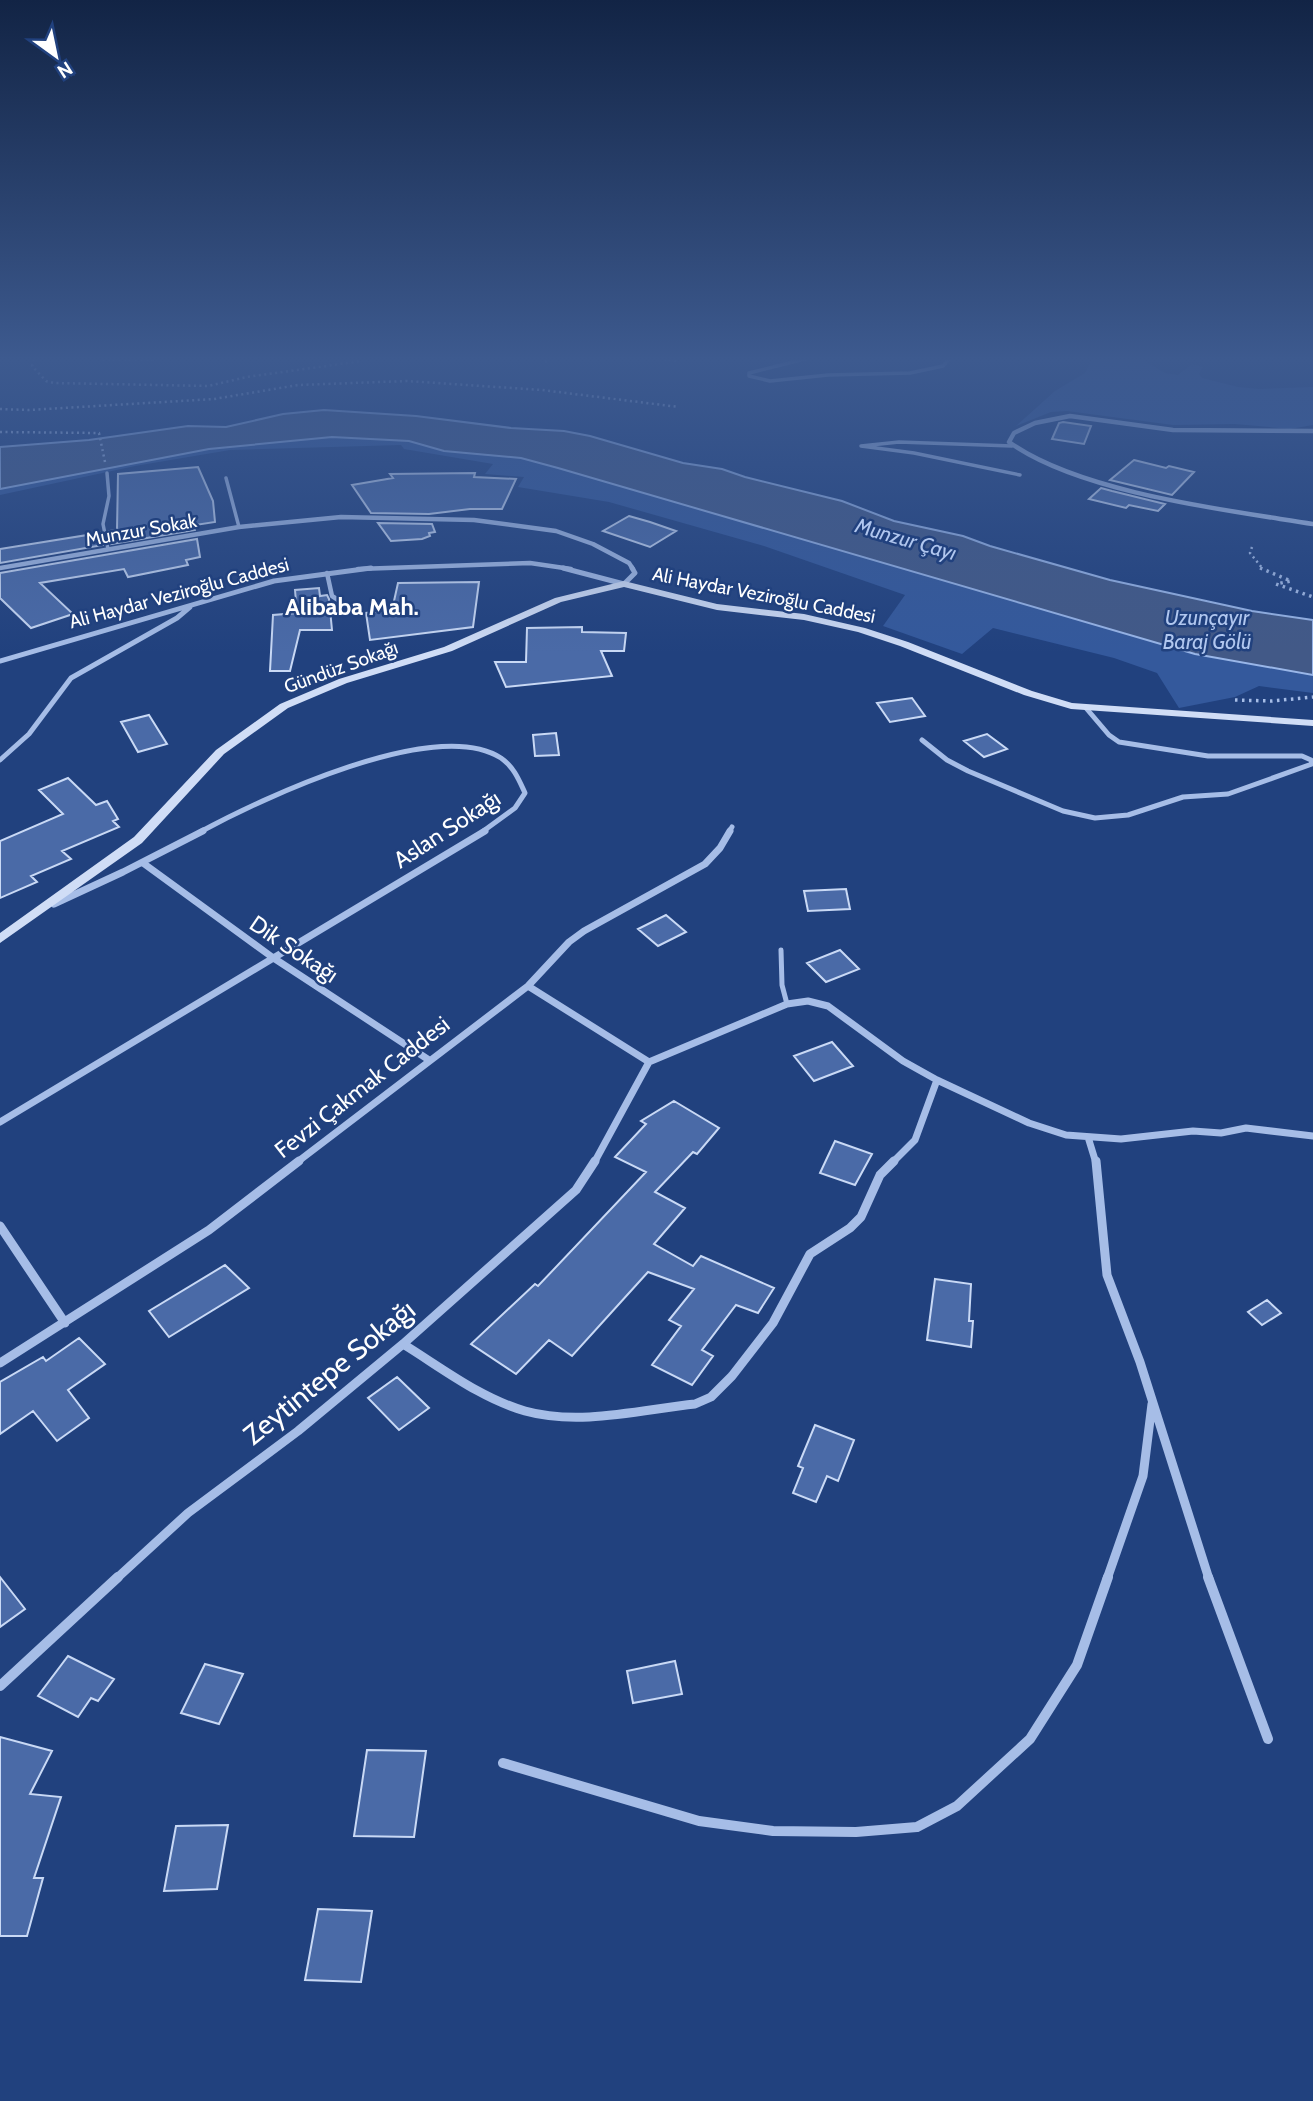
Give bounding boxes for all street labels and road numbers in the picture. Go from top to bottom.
street label: Munzur Sokak [84,509,199,551]
street label: Ali Haydar Veziroğlu Caddesi [67,553,291,633]
street label: Ali Haydar Veziroğlu Caddesi [651,562,877,628]
street label: Gündüz Sokağı [281,636,401,698]
street label: Aslan Sokağı [388,784,506,874]
street label: Dik Sokağı [244,909,344,989]
street label: Fevzi Çakmak Caddesi [269,1010,455,1164]
street label: Zeytintepe Sokağı [236,1292,422,1452]

